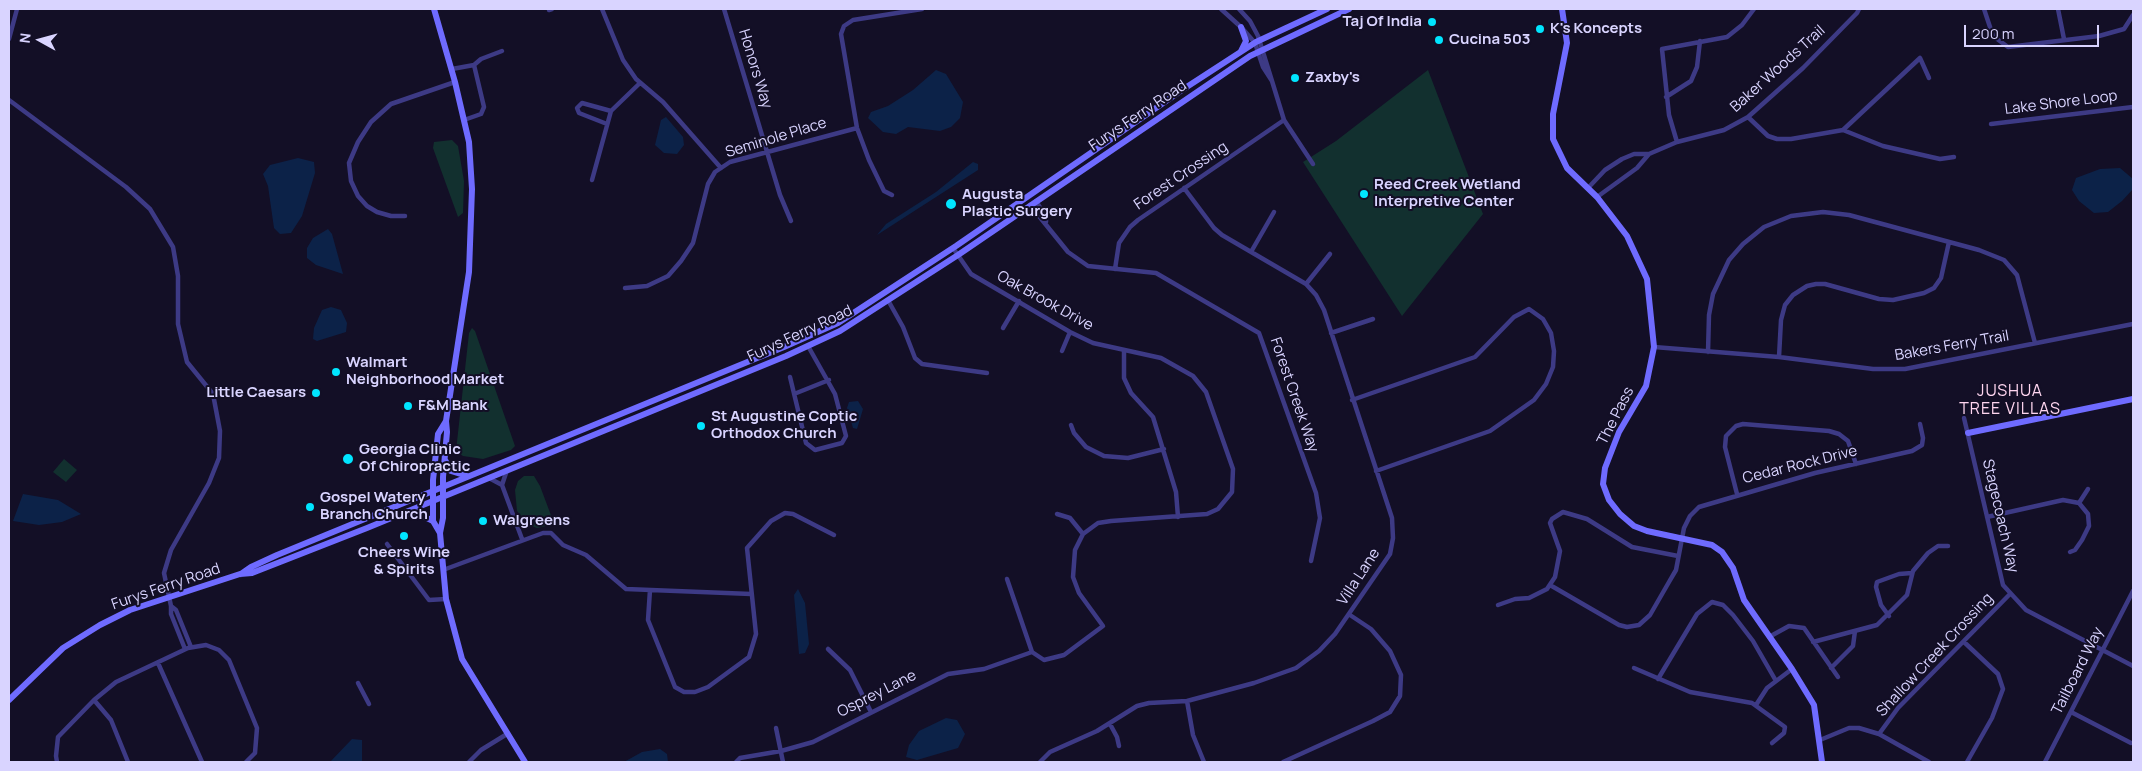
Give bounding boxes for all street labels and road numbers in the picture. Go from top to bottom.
street label: Baker Woods Trail [1727,22,1829,116]
street label: Honors Way [734,27,776,111]
street label: Furys Ferry Road [1086,77,1190,155]
street label: Lake Shore Loop [2004,87,2118,119]
street label: Seminole Place [723,114,829,162]
street label: Forest Crossing [1131,138,1231,214]
street label: Oak Brook Drive [994,267,1096,335]
street label: Furys Ferry Road [745,302,855,366]
street label: Bakers Ferry Trail [1893,327,2011,365]
street label: Forest Creek Way [1266,335,1322,455]
street label: The Pass [1594,384,1638,448]
street label: Cedar Rock Drive [1741,442,1859,488]
street label: Stagecoach Way [1978,458,2022,574]
street label: Villa Lane [1334,545,1384,609]
street label: Furys Ferry Road [109,560,223,614]
street label: Shallow Creek Crossing [1873,589,1997,721]
street label: Tailboard Way [2048,624,2108,718]
street label: Osprey Lane [835,666,919,722]

